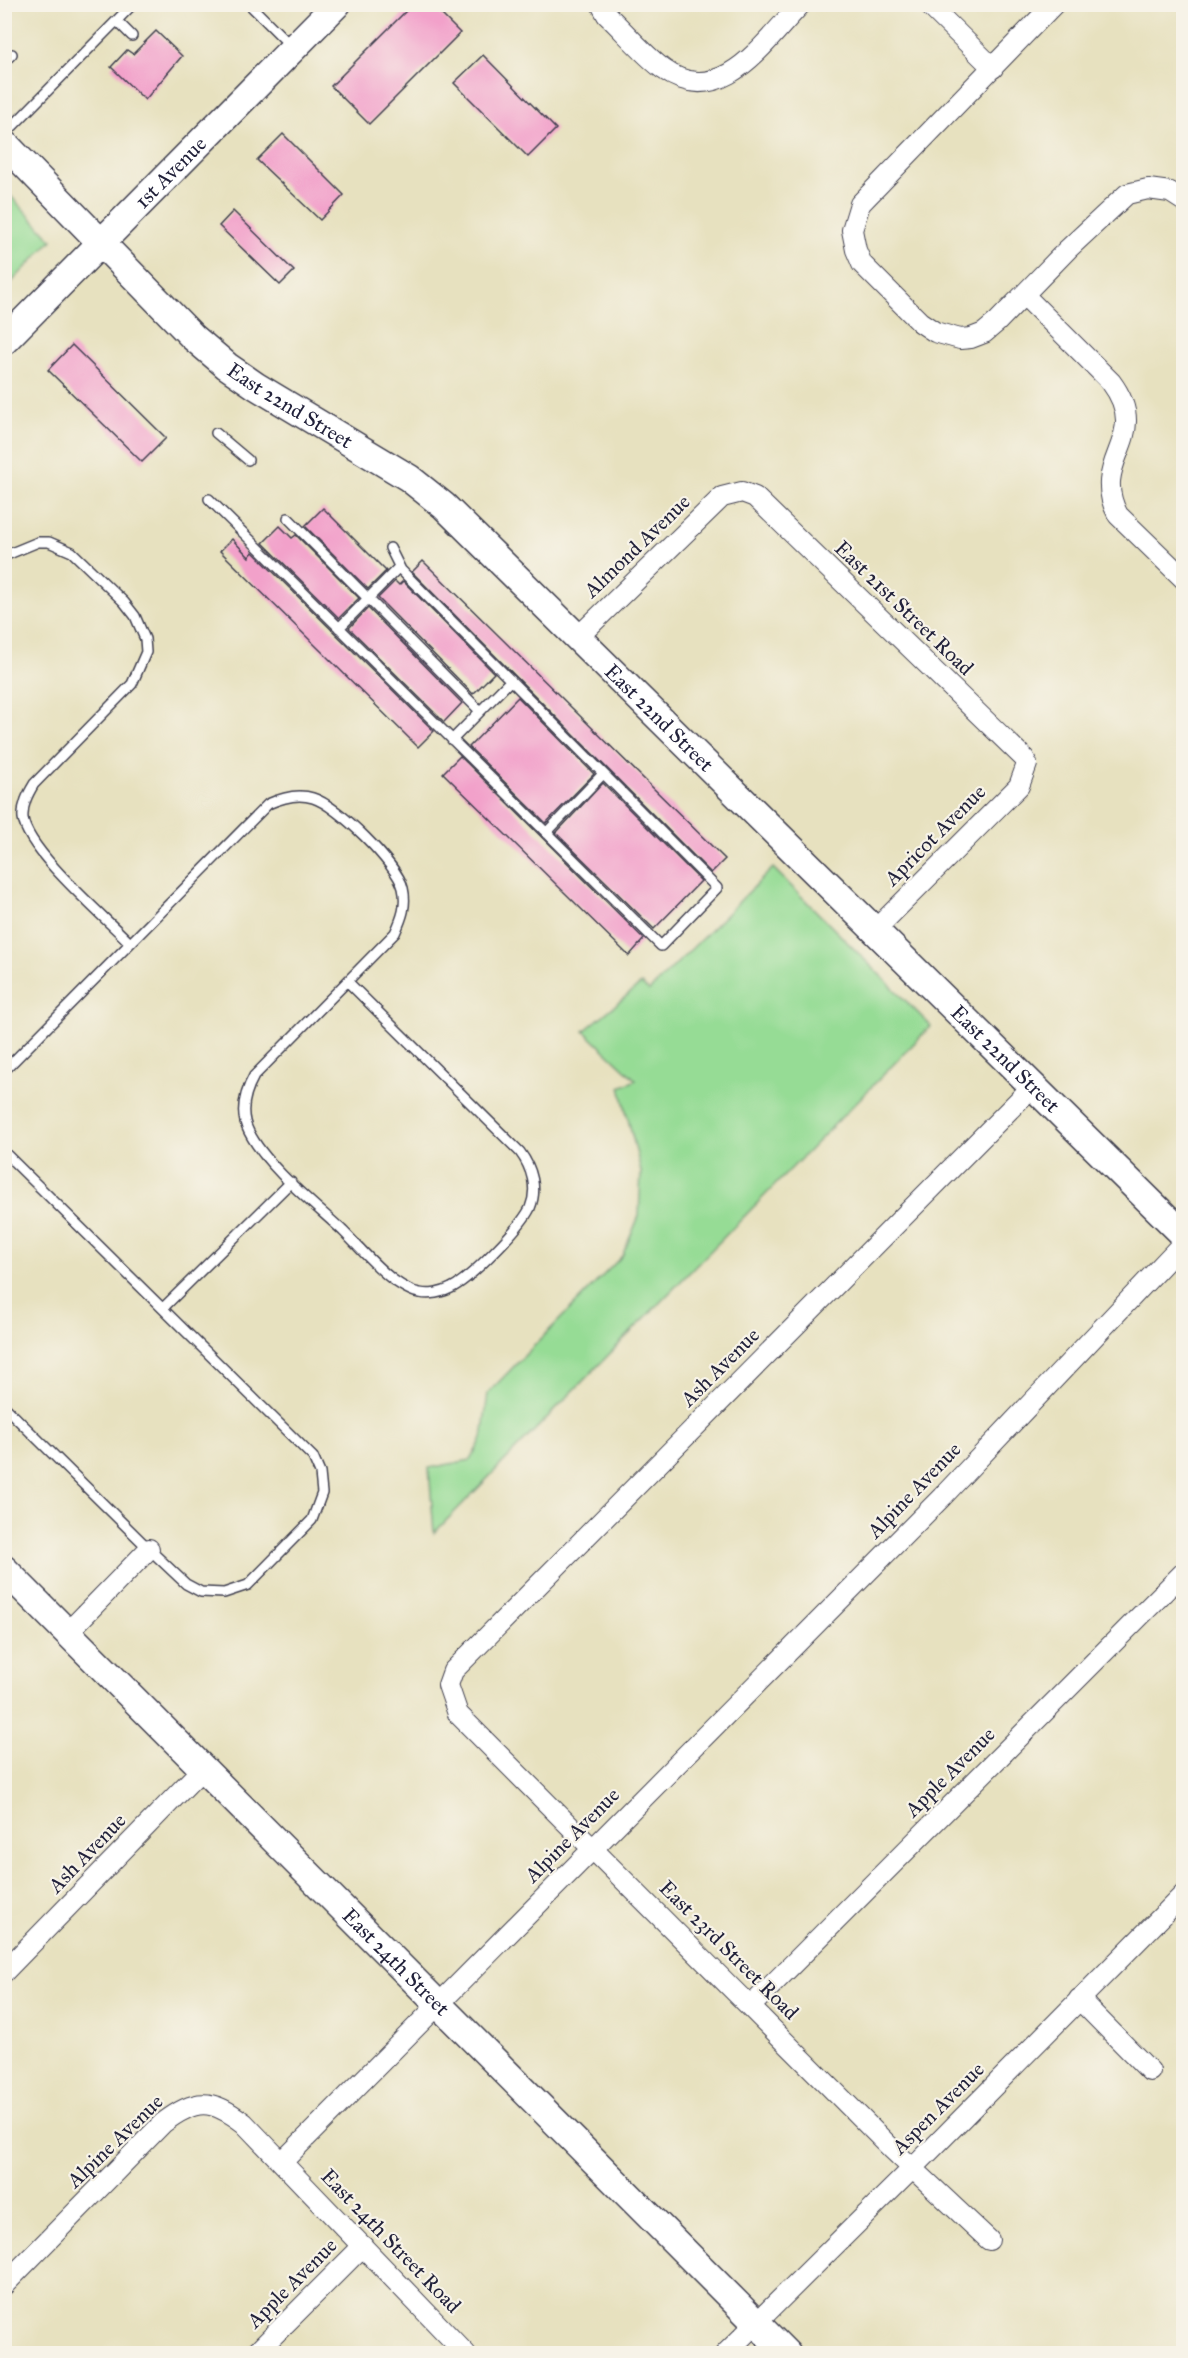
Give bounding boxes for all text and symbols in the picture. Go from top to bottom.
street label: 1st Avenue [129,131,212,214]
street label: East 22nd Street [222,357,358,454]
street label: Almond Avenue [578,489,696,604]
street label: East 21st Street Road [829,535,979,681]
street label: East 22nd Street [599,658,719,778]
street label: Apricot Avenue [878,779,991,892]
street label: East 22nd Street [945,1000,1066,1119]
street label: Ash Avenue [674,1322,765,1413]
street label: Alpine Avenue [861,1436,967,1544]
street label: Apple Avenue [899,1721,1001,1823]
street label: Alpine Avenue [518,1782,625,1889]
street label: Ash Avenue [42,1807,132,1899]
street label: East 23rd Street Road [654,1875,804,2025]
street label: East 24th Street [337,1903,456,2022]
street label: Aspen Avenue [886,2056,990,2160]
street label: Alpine Avenue [61,2088,169,2194]
street label: East 24th Street Road [315,2163,467,2319]
street label: Apple Avenue [241,2232,343,2334]

